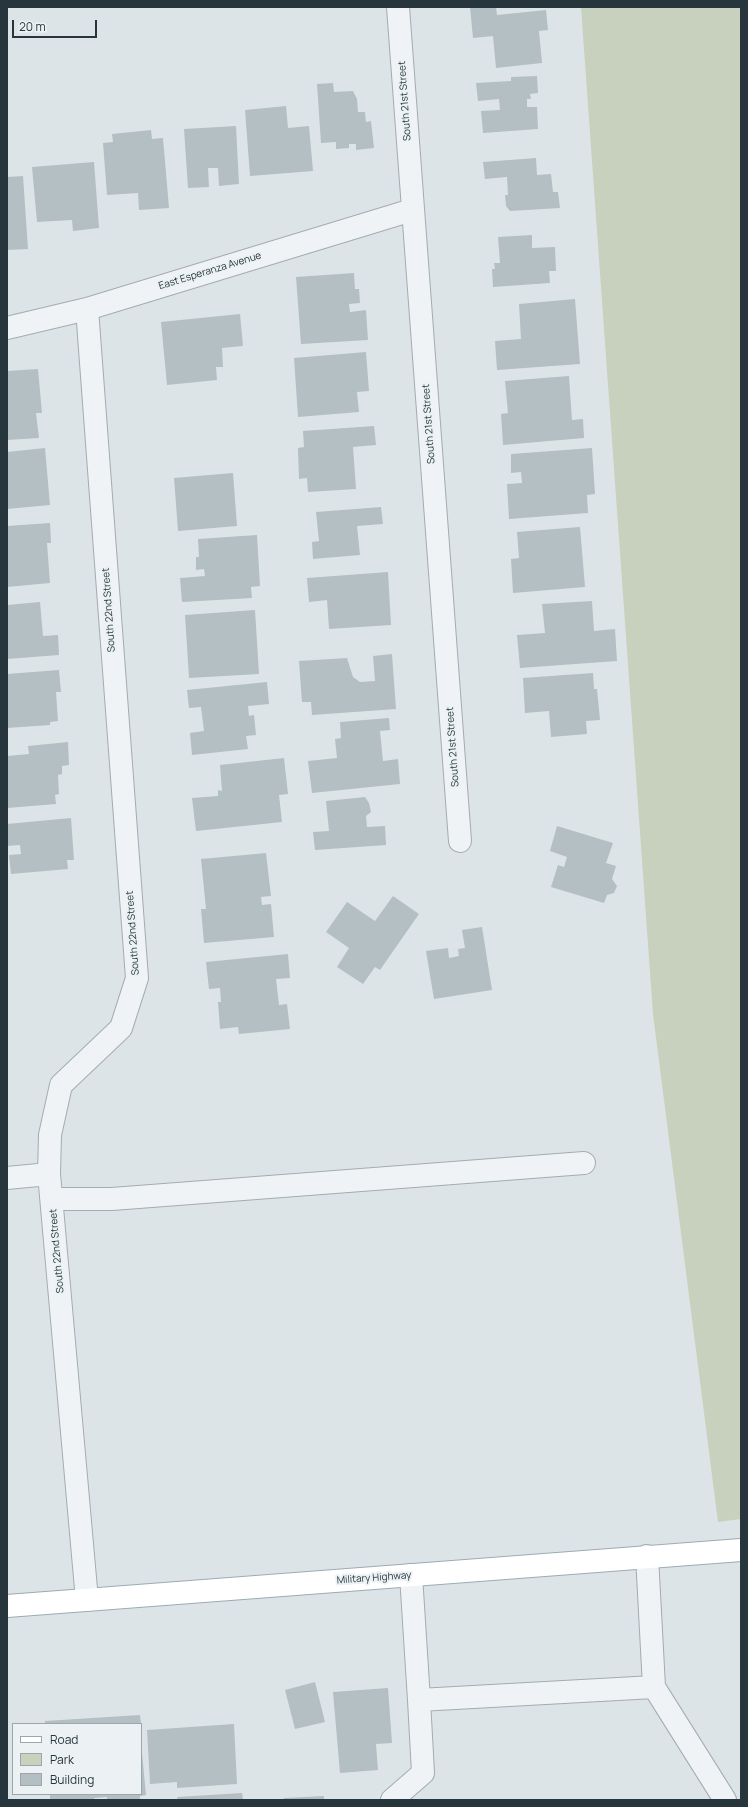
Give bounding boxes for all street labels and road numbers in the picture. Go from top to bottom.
street label: South 21st Street [396,61,414,141]
street label: East Esperanza Avenue [157,250,263,292]
street label: South 21st Street [420,384,438,464]
street label: South 22nd Street [100,567,118,653]
street label: South 21st Street [444,707,462,787]
street label: South 22nd Street [124,890,142,976]
street label: South 22nd Street [47,1208,67,1294]
street label: Military Highway [336,1569,412,1587]

